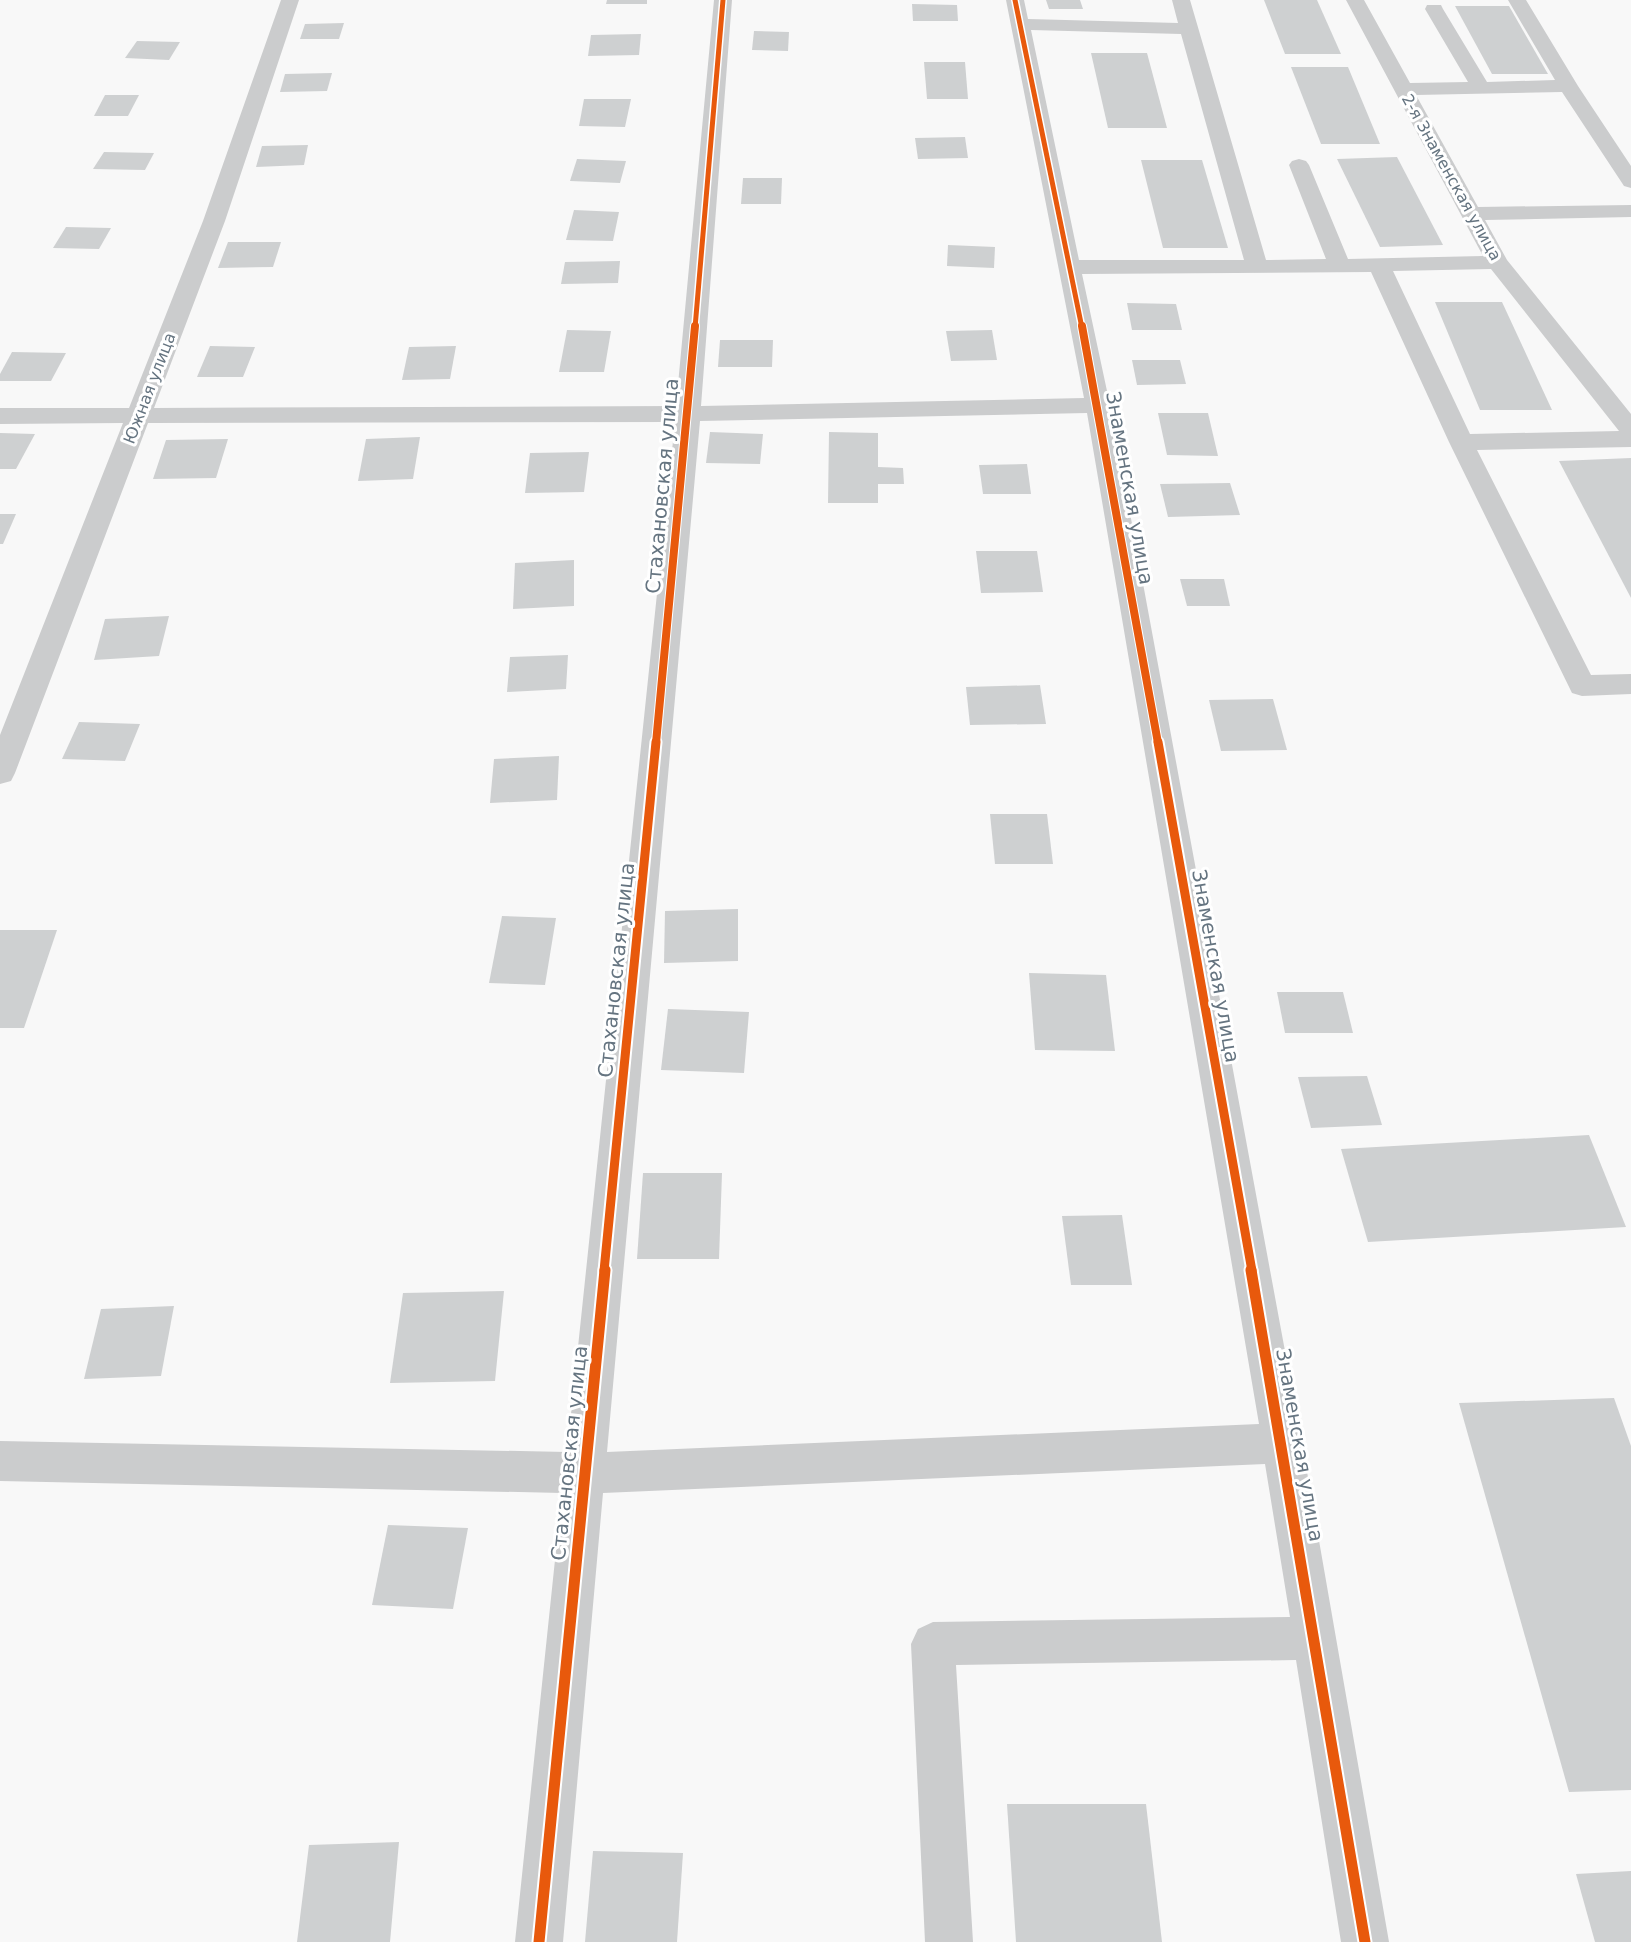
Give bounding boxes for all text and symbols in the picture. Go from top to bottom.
street label: 2-я Знаменская улица [1398,91,1505,264]
street label: Южная улица [120,330,179,446]
street label: Стахановская улица [641,377,683,595]
street label: Знаменская улица [1101,389,1159,587]
street label: Стахановская улица [593,861,639,1079]
street label: Знаменская улица [1187,867,1245,1065]
street label: Стахановская улица [546,1344,592,1562]
street label: Знаменская улица [1271,1346,1329,1544]

